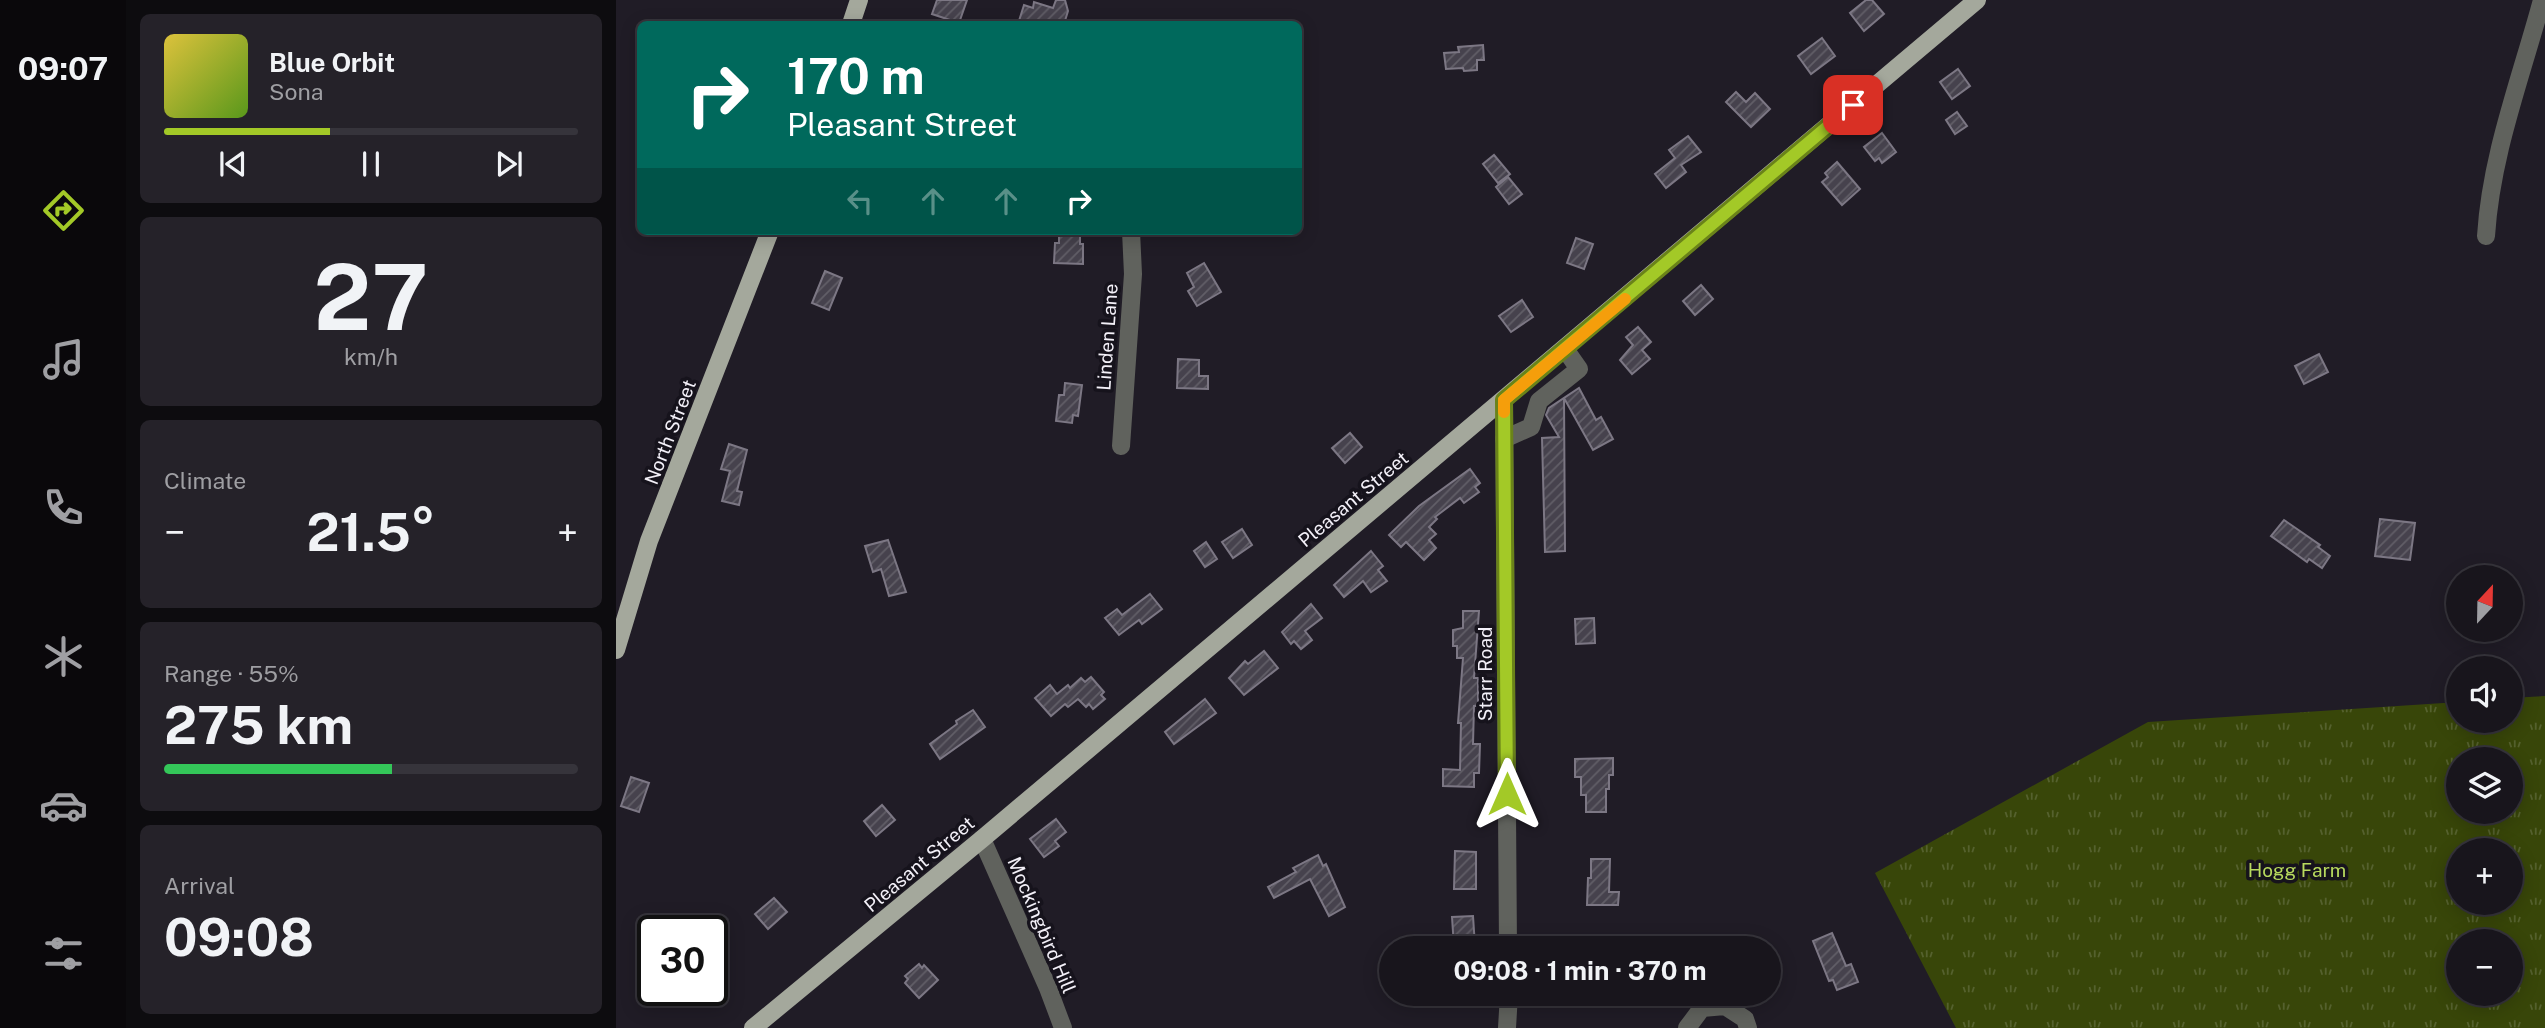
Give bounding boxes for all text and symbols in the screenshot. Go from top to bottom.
text: Blue Orbit [269,47,395,78]
text: 170 m [787,47,925,105]
icon: right [672,49,763,140]
text: 09:07 [18,50,108,87]
pin [1823,75,1883,135]
text: Sona [269,78,323,105]
icon: arrive [1834,86,1872,124]
text: Pleasant Street [787,106,1017,143]
icon: previous [214,145,252,183]
icon: pause [352,145,390,183]
icon: next [490,145,528,183]
icon: left [841,182,879,220]
icon: ahead [914,182,952,220]
icon: ahead [987,182,1025,220]
icon: right [1060,182,1098,220]
icon: directions [39,186,88,235]
text: 27 [314,244,428,350]
street label: Linden Lane [1092,283,1122,391]
icon: music [39,335,88,384]
text: km/h [344,343,398,370]
street label: North Street [640,376,700,488]
street label: Pleasant Street [1294,447,1412,551]
text: Climate [164,467,246,494]
icon: phone [39,483,88,532]
text: 21.5° [306,502,436,563]
text: − [164,510,185,555]
text: + [557,510,578,555]
north arrow [2446,565,2524,642]
map controls [2446,565,2523,1006]
street label: Starr Road [1474,627,1496,721]
icon: climate [39,632,88,681]
button: sound [2446,656,2523,733]
text: Range · 55% [164,660,299,687]
text: 275 km [164,695,353,756]
button: layers [2446,747,2523,824]
position arrow [1470,757,1544,831]
icon: car [39,781,88,830]
street label: Pleasant Street [860,812,978,916]
button: + [2446,838,2523,915]
street label: Mockingbird Hill [1003,854,1081,996]
park label: Hogg Farm [2248,859,2346,881]
text: Arrival [164,872,235,899]
text: 09:08 [164,907,314,968]
speed limit sign: 30 [637,915,728,1006]
icon: filters [39,929,88,978]
button: − [2446,929,2523,1006]
text: 09:08 · 1 min · 370 m [1453,955,1707,986]

